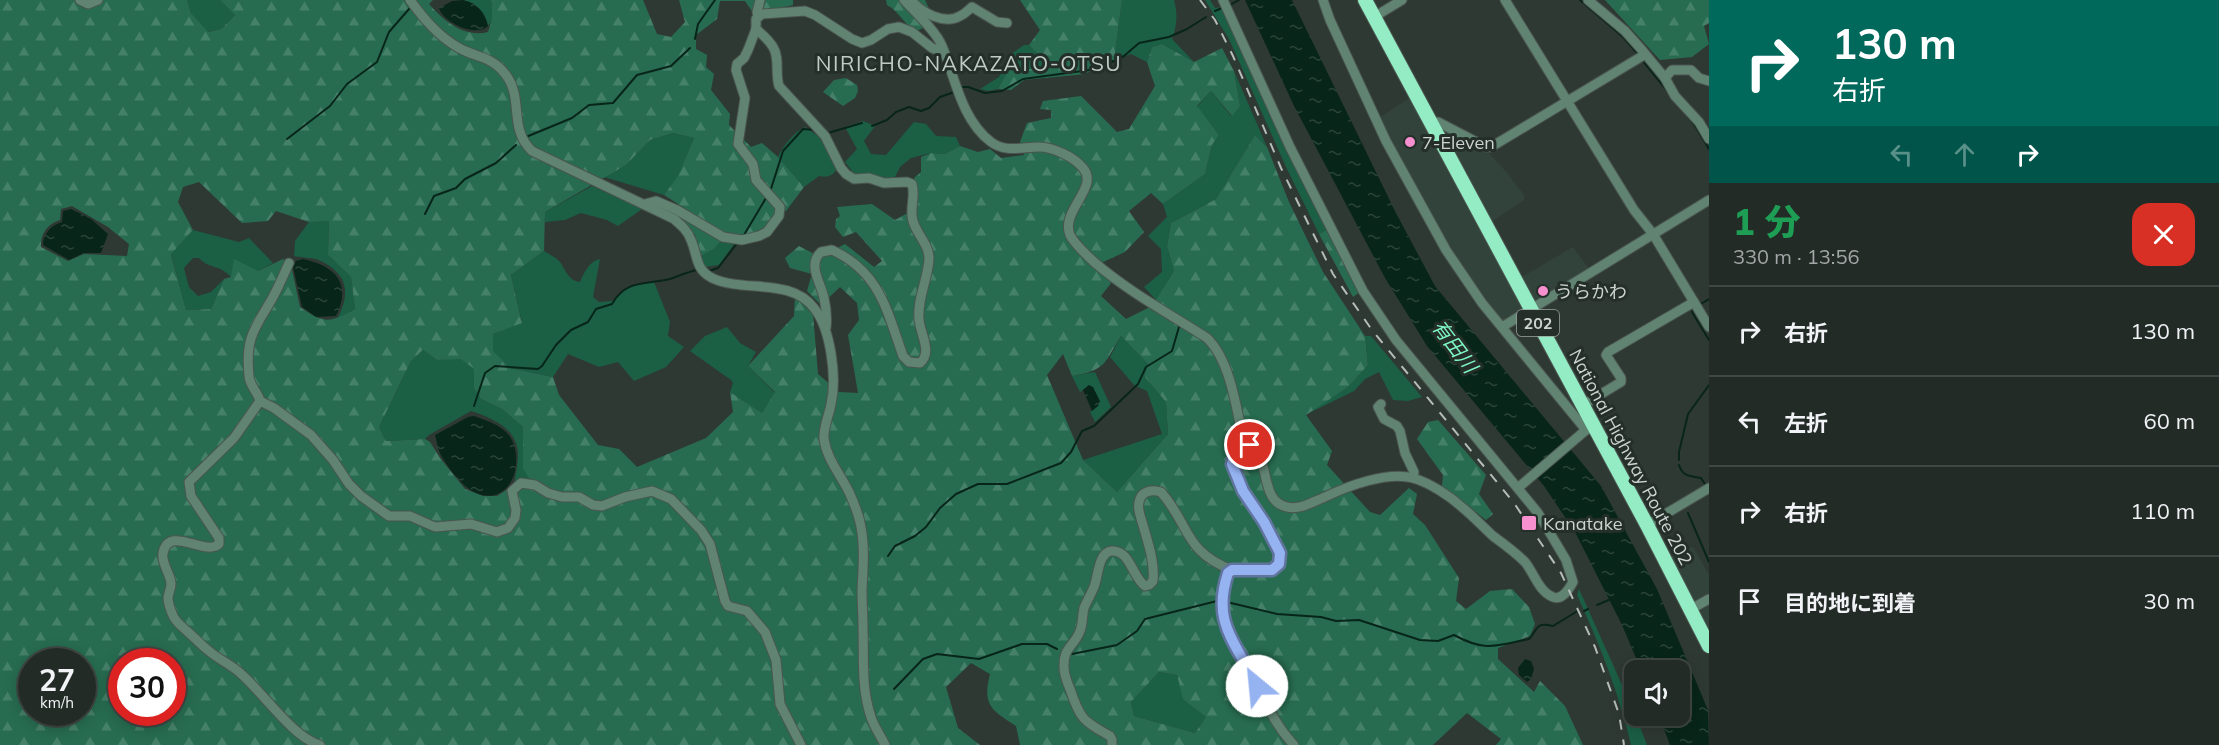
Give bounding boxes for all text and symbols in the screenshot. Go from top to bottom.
text: 130 m [1832,17,1957,70]
icon: right [1733,24,1811,102]
district label: NIRICHO-NAKAZATO-OTSU [816,50,1122,76]
text: 右折 [1832,73,1886,107]
place label: 7-Eleven [1422,131,1495,154]
marker: 7-Eleven [1403,135,1417,149]
icon: left [1885,138,1918,171]
icon: ahead [1948,138,1981,171]
icon: right [2011,138,2044,171]
text: 1 分 [1733,199,1801,244]
button: close [2132,203,2195,266]
text: 330 m · 13:56 [1733,244,1859,269]
place label: うらかわ [1555,280,1627,303]
marker: うらかわ [1536,284,1550,298]
road number: 202 [1517,310,1559,336]
water label: 有田川 [1427,315,1484,379]
icon: right [1733,315,1766,348]
text: 130 m [2130,317,2195,345]
text: 右折 [1784,319,1828,347]
street label: National Highway Route 202 [1564,345,1698,569]
icon: left [1733,405,1766,438]
text: 60 m [2144,407,2195,435]
text: 左折 [1784,409,1828,437]
pin [1224,419,1275,470]
icon: arrive [1233,428,1266,461]
icon: right [1733,495,1766,528]
text: 110 m [2130,497,2195,525]
text: 右折 [1784,499,1828,527]
place label: Kanatake [1543,512,1623,535]
marker: Kanatake [1520,514,1538,532]
icon: arrive [1733,585,1766,618]
text: 30 m [2144,587,2195,615]
text: 目的地に到着 [1784,589,1916,617]
speed limit sign: 30 [108,648,186,726]
position arrow [1225,654,1289,718]
map controls [1624,660,1690,726]
button: sound [1624,660,1690,726]
text: 27 [39,661,75,699]
text: km/h [40,693,74,712]

